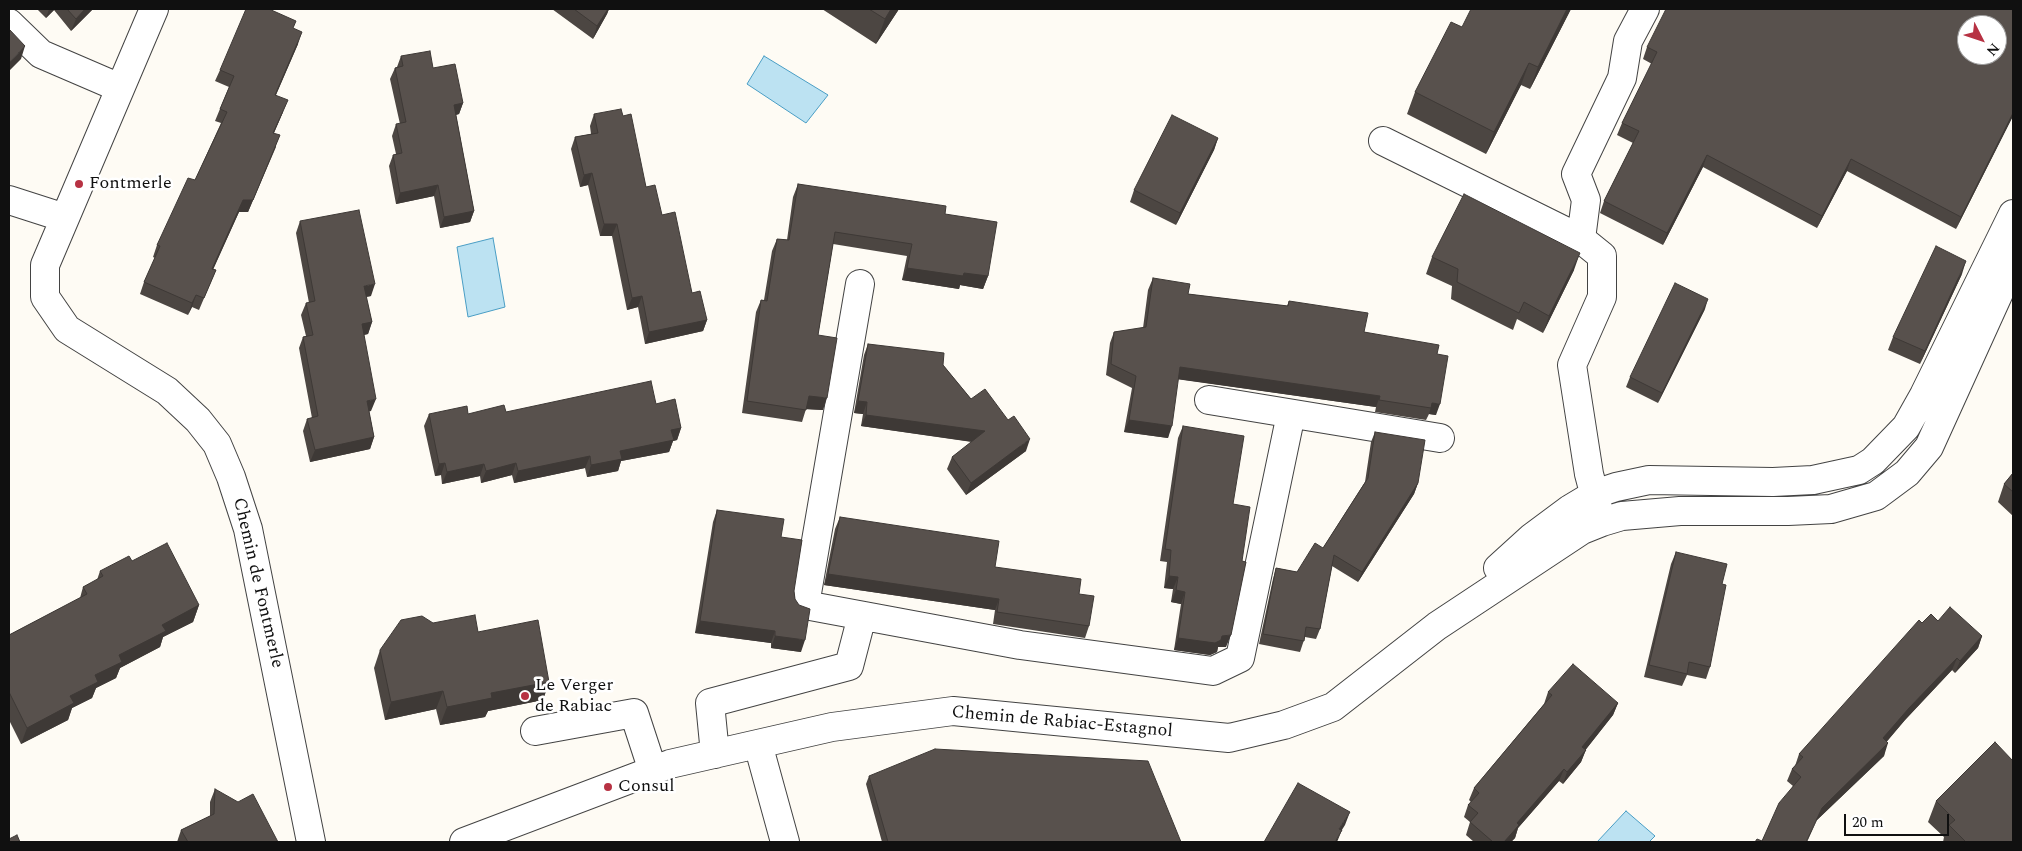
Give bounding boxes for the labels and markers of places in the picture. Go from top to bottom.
place label: Fontmerle [89,173,172,195]
marker: Fontmerle [73,178,85,190]
place label: Le Verger de Rabiac [535,675,613,718]
marker: Le Verger de Rabiac [519,690,531,702]
place label: Consul [618,776,674,798]
marker: Consul [602,781,614,793]

